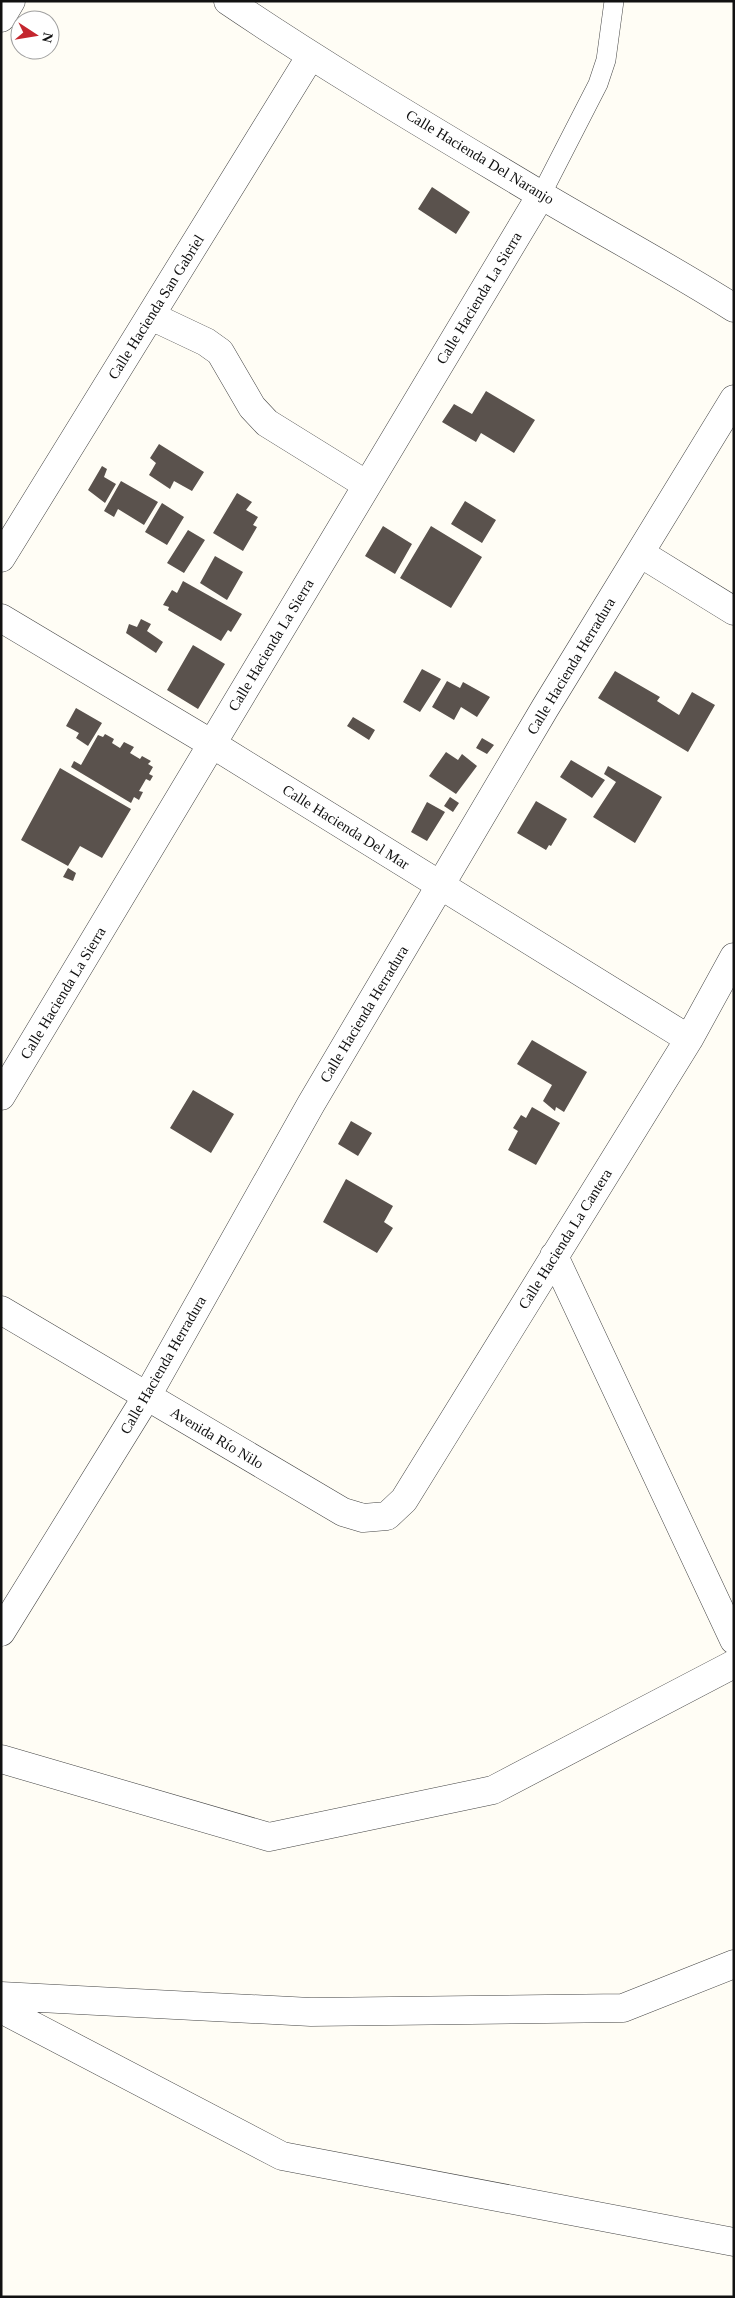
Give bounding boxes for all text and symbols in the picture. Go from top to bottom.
north arrow [10,10,60,60]
text: N [39,31,56,44]
street label: Calle Hacienda Del Naranjo [403,106,557,208]
street label: Calle Hacienda La Sierra [433,229,525,367]
street label: Calle Hacienda San Gabriel [105,232,207,382]
street label: Calle Hacienda La Sierra [225,576,317,714]
street label: Calle Hacienda Herradura [524,594,618,737]
street label: Calle Hacienda Del Mar [280,781,412,873]
street label: Calle Hacienda La Sierra [17,924,109,1062]
street label: Calle Hacienda Herradura [317,942,411,1085]
street label: Calle Hacienda La Cantera [515,1166,615,1312]
street label: Calle Hacienda Herradura [117,1293,209,1437]
street label: Avenida Río Nilo [168,1404,266,1472]

